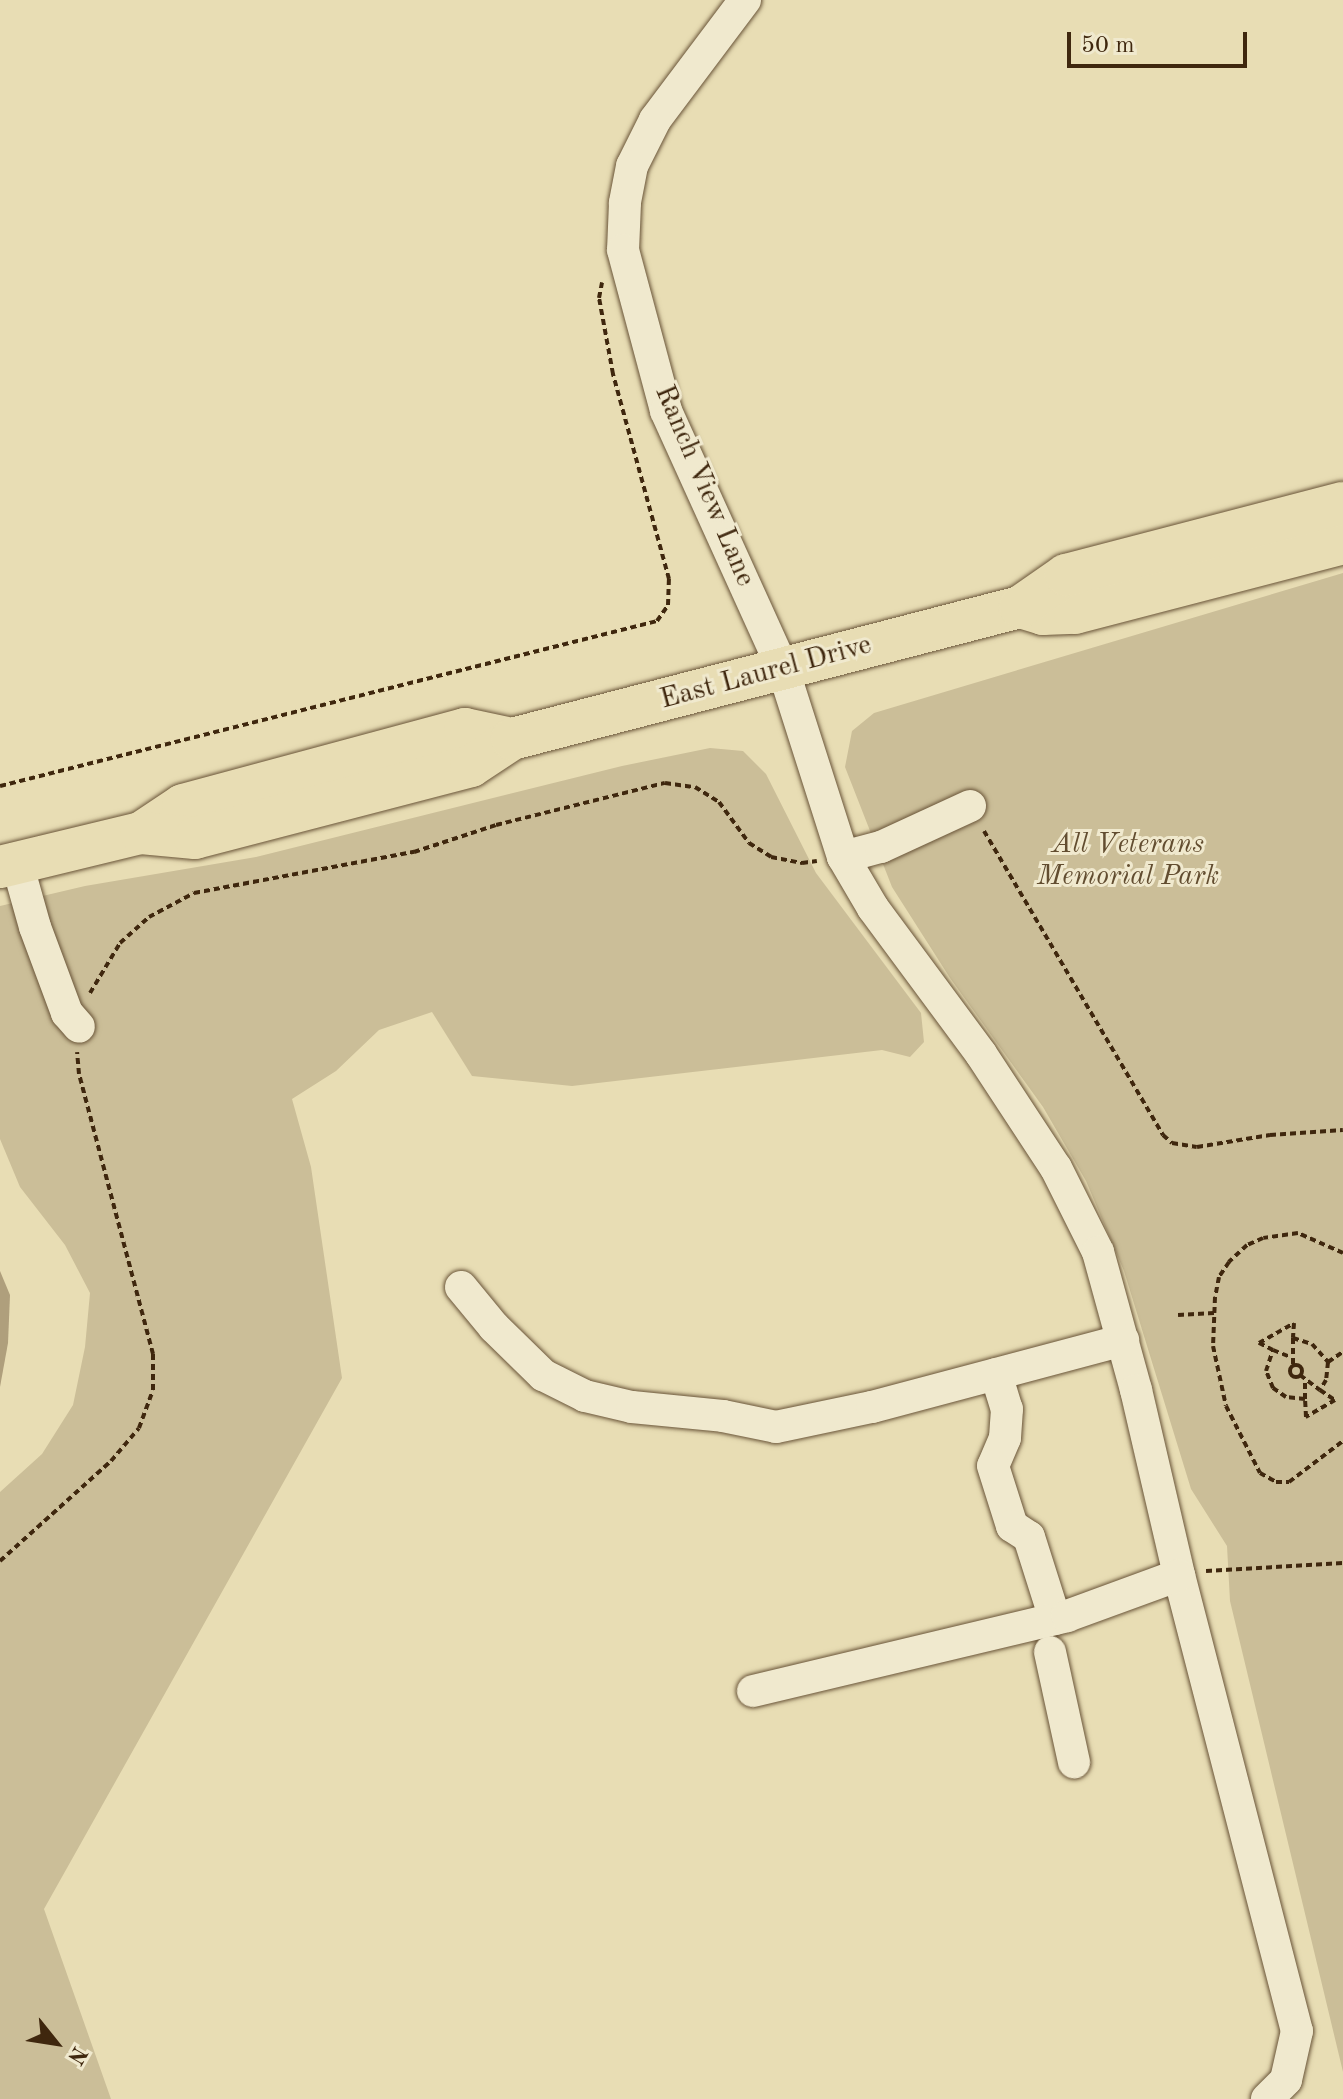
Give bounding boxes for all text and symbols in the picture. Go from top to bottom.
scale bar [1071,16,1251,66]
text: 50 m [1081,34,1135,58]
street label: Ranch View Lane [646,380,762,592]
street label: East Laurel Drive [657,629,875,717]
park label: All Veterans Memorial Park [1037,828,1219,894]
north arrow [16,2003,96,2083]
text: N [63,2042,91,2068]

